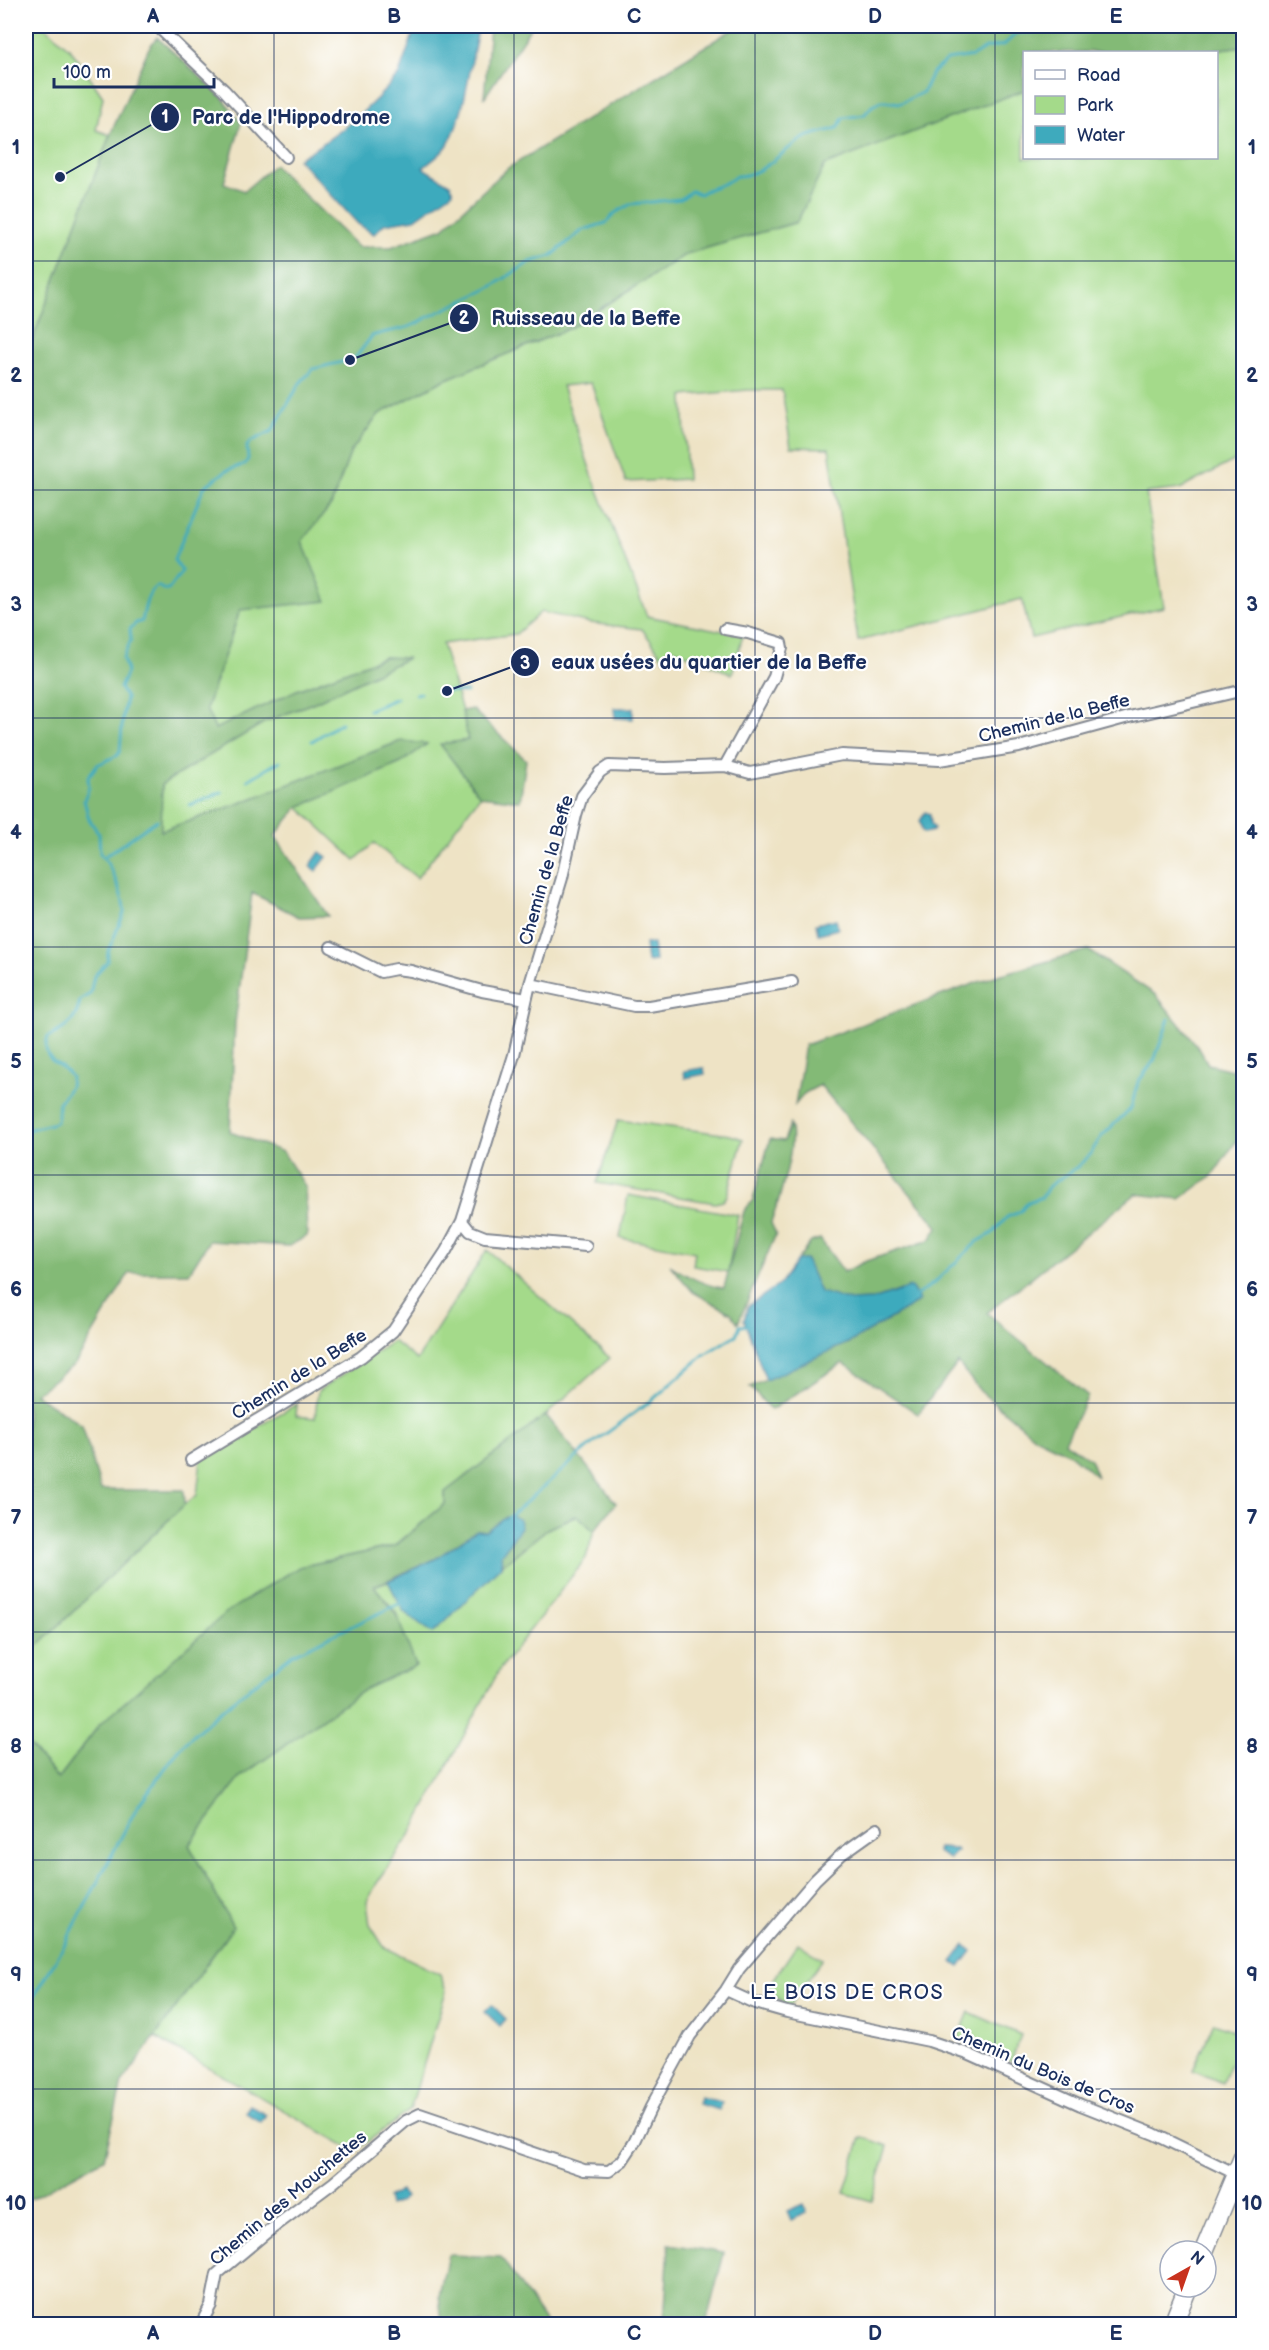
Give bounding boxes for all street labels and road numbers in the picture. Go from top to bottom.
street label: Chemin de la Beffe [976,689,1132,747]
street label: Chemin de la Beffe [515,792,578,948]
street label: Chemin de la Beffe [228,1324,371,1424]
street label: Chemin du Bois de Cros [948,2022,1138,2119]
street label: Chemin des Mouchettes [206,2127,371,2270]

